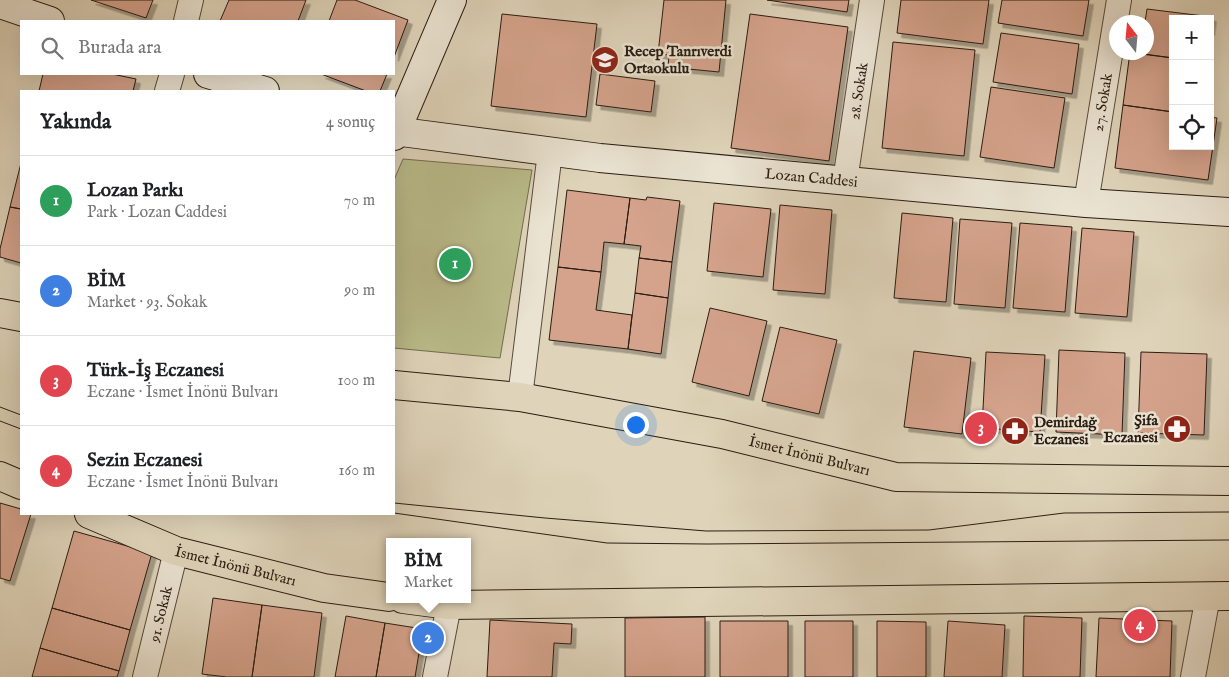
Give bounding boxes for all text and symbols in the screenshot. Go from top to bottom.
north arrow [1109,15,1154,60]
map controls [1169,15,1214,150]
button: + [1169,15,1214,60]
search box [20,20,395,75]
icon: search [38,34,66,62]
text: Burada ara [78,36,162,60]
place label: Recep Tanrıverdi Ortaokulu [624,42,732,78]
school or university icon: Recep Tanrıverdi Ortaokulu [590,45,620,75]
street label: 28. Sokak [845,60,873,121]
button: − [1169,60,1214,105]
street label: 27. Sokak [1089,71,1117,133]
button: locate [1169,105,1214,150]
text: Yakında [40,109,111,136]
text: 4 sonuç [326,113,375,133]
street label: Lozan Caddesi [764,164,858,192]
text: Lozan Parkı [87,179,183,203]
text: 1 [53,191,59,211]
text: 70 m [344,191,375,211]
text: Park · Lozan Caddesi [87,203,227,223]
pin: 1 [439,245,471,283]
text: BİM [87,269,126,293]
text: 2 [52,281,60,301]
text: 90 m [344,281,375,301]
text: Market · 93. Sokak [87,293,207,313]
text: Türk-İş Eczanesi [87,359,224,383]
text: 3 [53,371,59,391]
text: 100 m [338,371,375,391]
text: Eczane · İsmet İnönü Bulvarı [87,383,278,403]
pin: 3 [965,409,997,447]
place label: Şifa Eczanesi [1104,411,1159,447]
your location [623,412,649,438]
place label: Demirdağ Eczanesi [1034,413,1098,449]
pharmacy icon: Şifa Eczanesi [1162,414,1192,444]
pharmacy icon: Demirdağ Eczanesi [1000,416,1030,446]
street label: İsmet İnönü Bulvarı [747,432,872,480]
text: Sezin Eczanesi [87,449,203,473]
text: 4 [52,461,60,481]
text: 160 m [339,461,375,481]
text: Eczane · İsmet İnönü Bulvarı [87,473,278,493]
popup [386,538,471,603]
street label: İsmet İnönü Bulvarı [173,542,298,591]
text: BİM [404,549,443,573]
text: Market [404,573,453,593]
street label: 91. Sokak [145,583,177,645]
pin: 4 [1124,606,1156,644]
pin: 2 [412,619,444,657]

